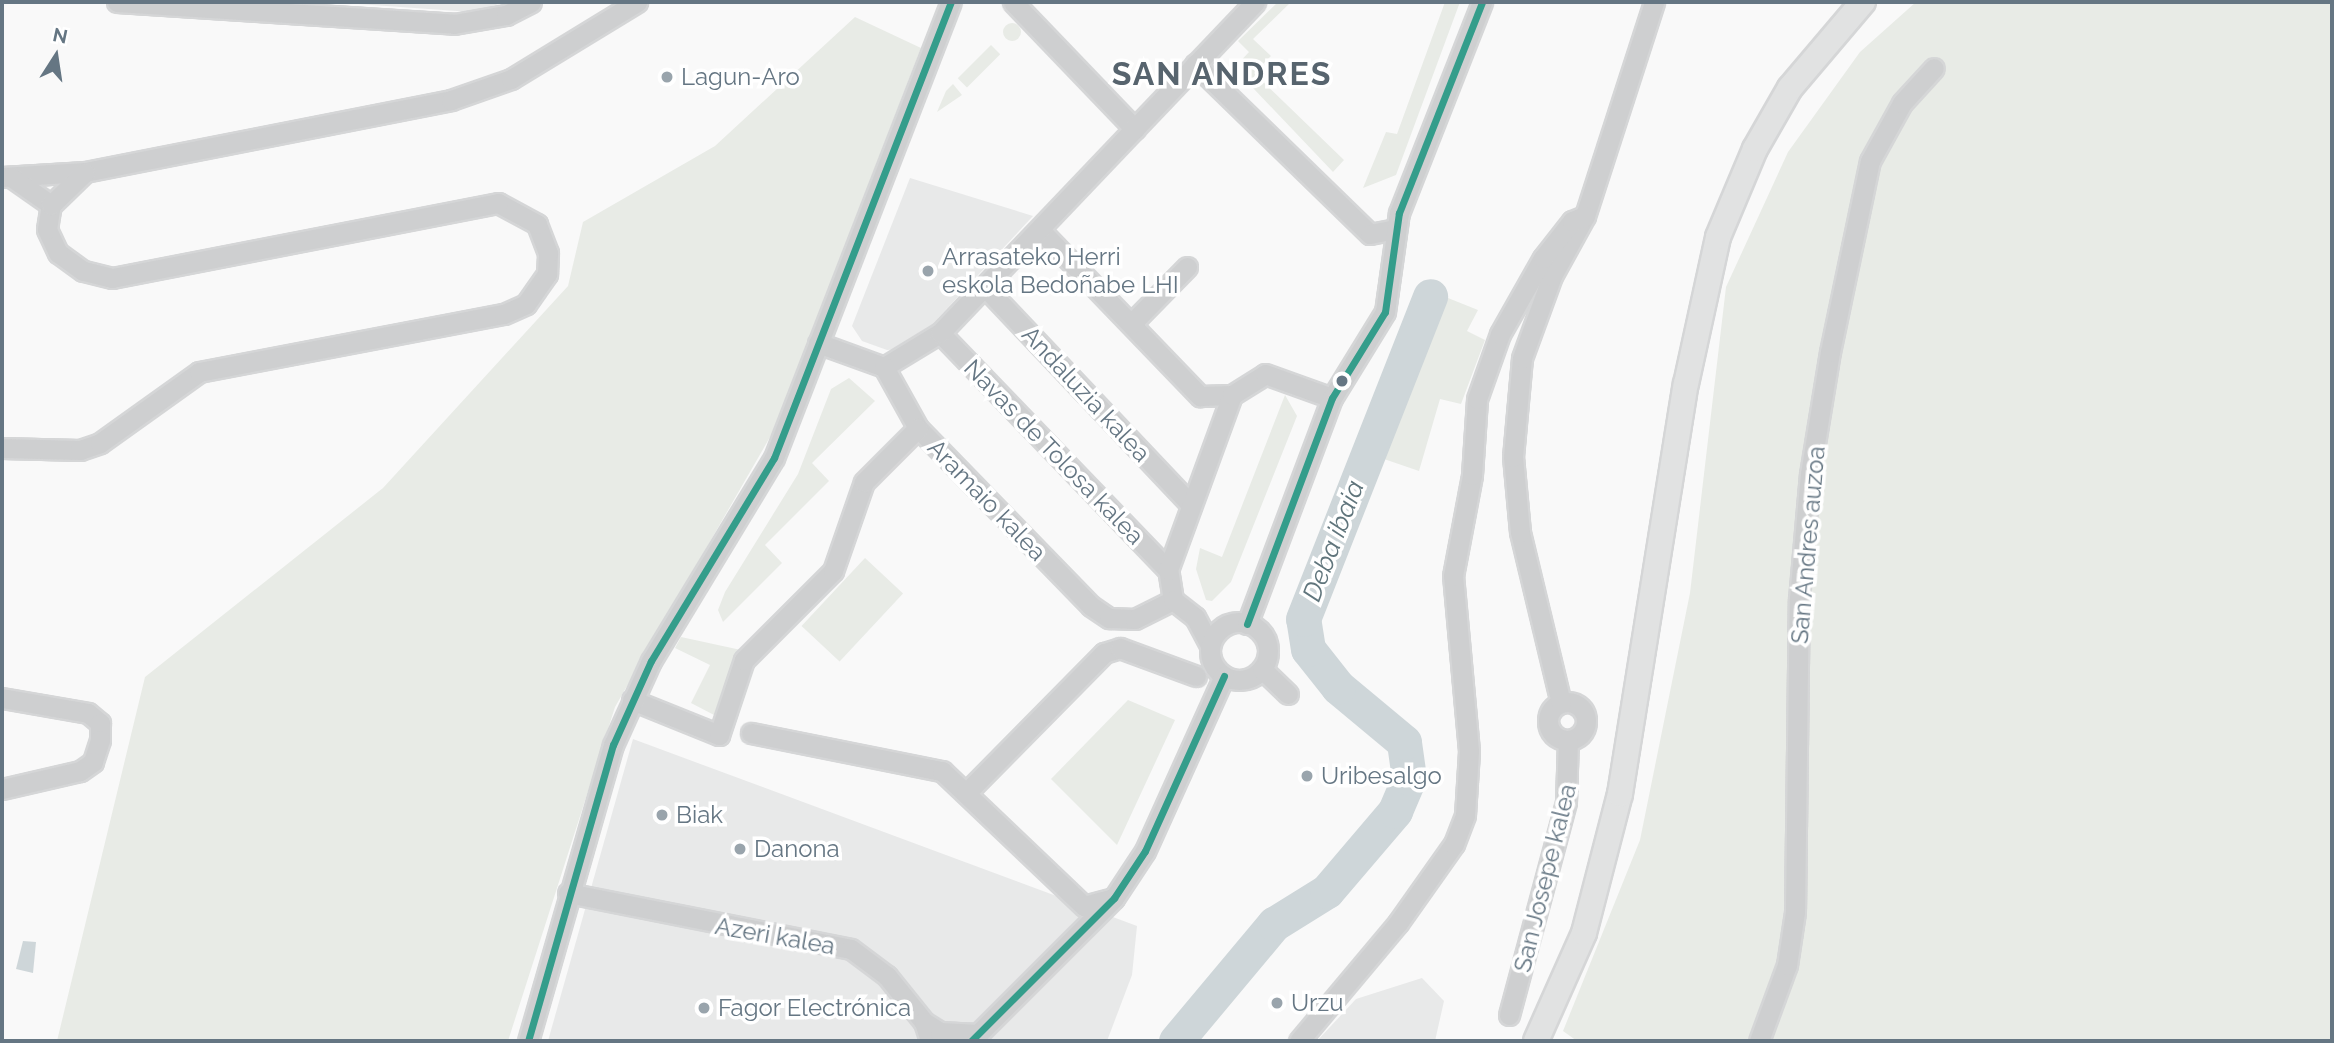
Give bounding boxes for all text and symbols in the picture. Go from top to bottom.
north arrow [21,21,91,91]
text: N [51,23,70,48]
district label: SAN ANDRES [1112,55,1332,93]
place label: Lagun-Aro [681,63,800,91]
marker: Lagun-Aro [659,69,675,85]
place label: Arrasateko Herri eskola Bedoñabe LHI [942,243,1179,299]
marker: Arrasateko Herri eskola Bedoñabe LHI [920,263,936,279]
street label: Andaluzia kalea [1016,320,1156,468]
street label: Navas de Tolosa kalea [958,353,1150,551]
unlabelled marker [1335,374,1349,388]
street label: Aramaio kalea [922,433,1052,567]
street label: San Andres auzoa [1785,445,1831,645]
water label: Deba ibaia [1297,476,1371,606]
place label: Uribesalgo [1321,762,1442,790]
marker: Uribesalgo [1299,768,1315,784]
street label: San Josepe kalea [1508,781,1582,975]
place label: Biak [676,801,723,829]
marker: Biak [654,807,670,823]
place label: Danona [754,835,839,863]
marker: Danona [732,841,748,857]
street label: Azeri kalea [713,911,837,961]
place label: Urzu [1291,989,1343,1017]
place label: Fagor Electrónica [718,994,912,1022]
marker: Urzu [1269,995,1285,1011]
marker: Fagor Electrónica [696,1000,712,1016]

